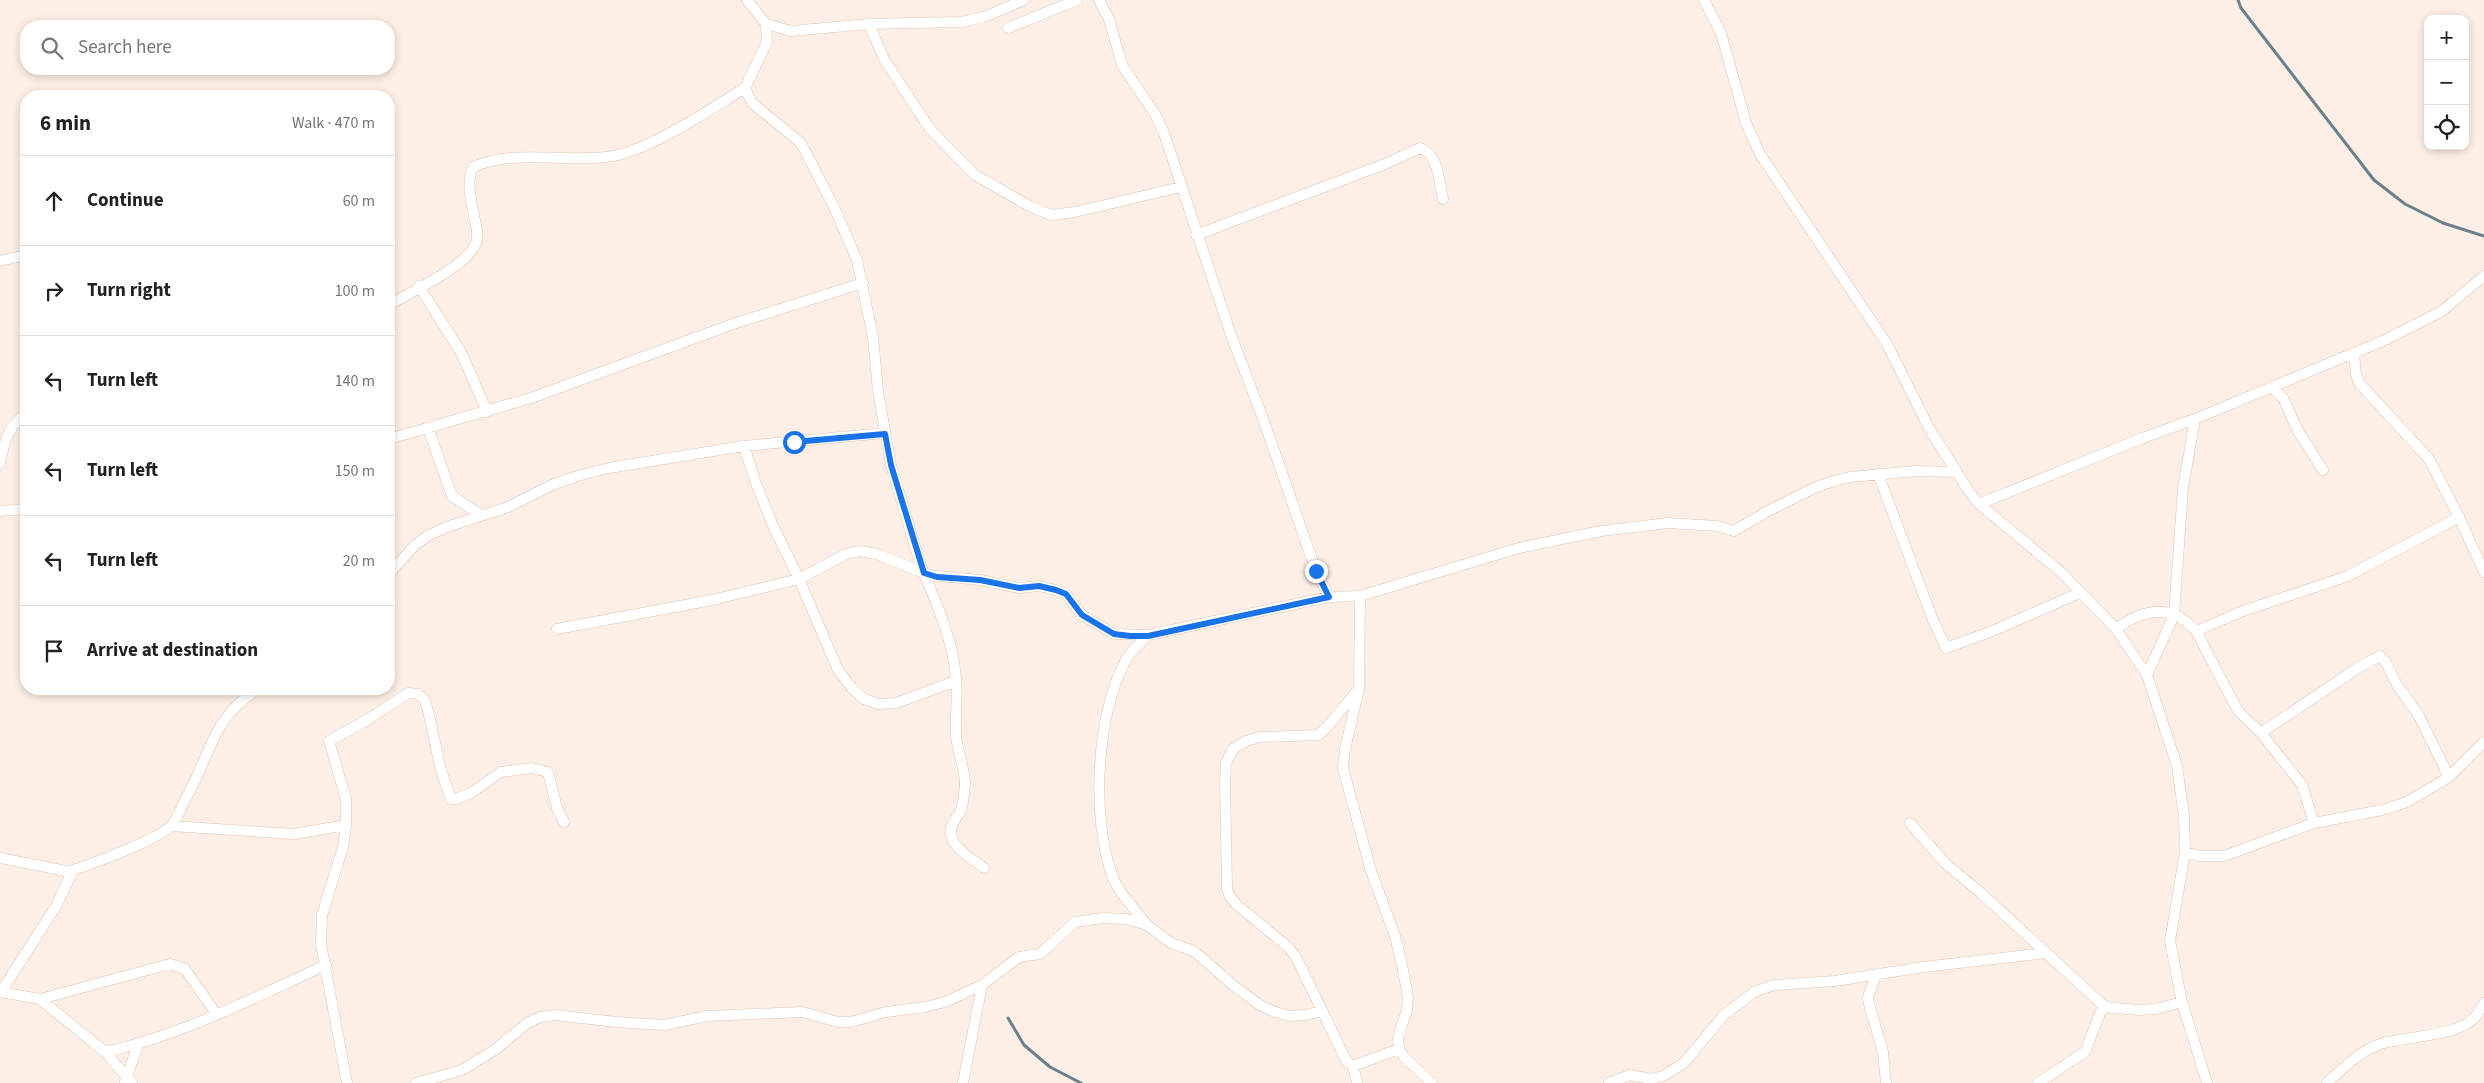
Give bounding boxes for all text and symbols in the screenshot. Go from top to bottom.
map controls [2424,15,2469,150]
button: + [2424,15,2469,60]
search box [20,20,395,75]
icon: search [38,34,66,62]
text: Search here [78,34,172,61]
button: − [2424,60,2469,105]
button: locate [2424,105,2469,150]
text: 6 min [40,108,91,138]
text: Walk · 470 m [292,112,375,134]
icon: ahead [40,187,68,215]
text: Continue [87,187,164,214]
text: 60 m [343,190,375,212]
icon: right [40,277,68,305]
text: Turn right [87,277,171,304]
text: 100 m [335,280,375,302]
icon: left [40,367,68,395]
text: Turn left [87,367,158,394]
text: 140 m [335,370,375,392]
route start [783,431,806,454]
icon: left [40,457,68,485]
text: Turn left [87,457,158,484]
text: 150 m [335,460,375,482]
icon: left [40,547,68,575]
text: Turn left [87,547,158,574]
text: 20 m [343,550,375,572]
route end [1305,560,1328,583]
icon: arrive [40,637,68,665]
text: Arrive at destination [87,637,258,664]

